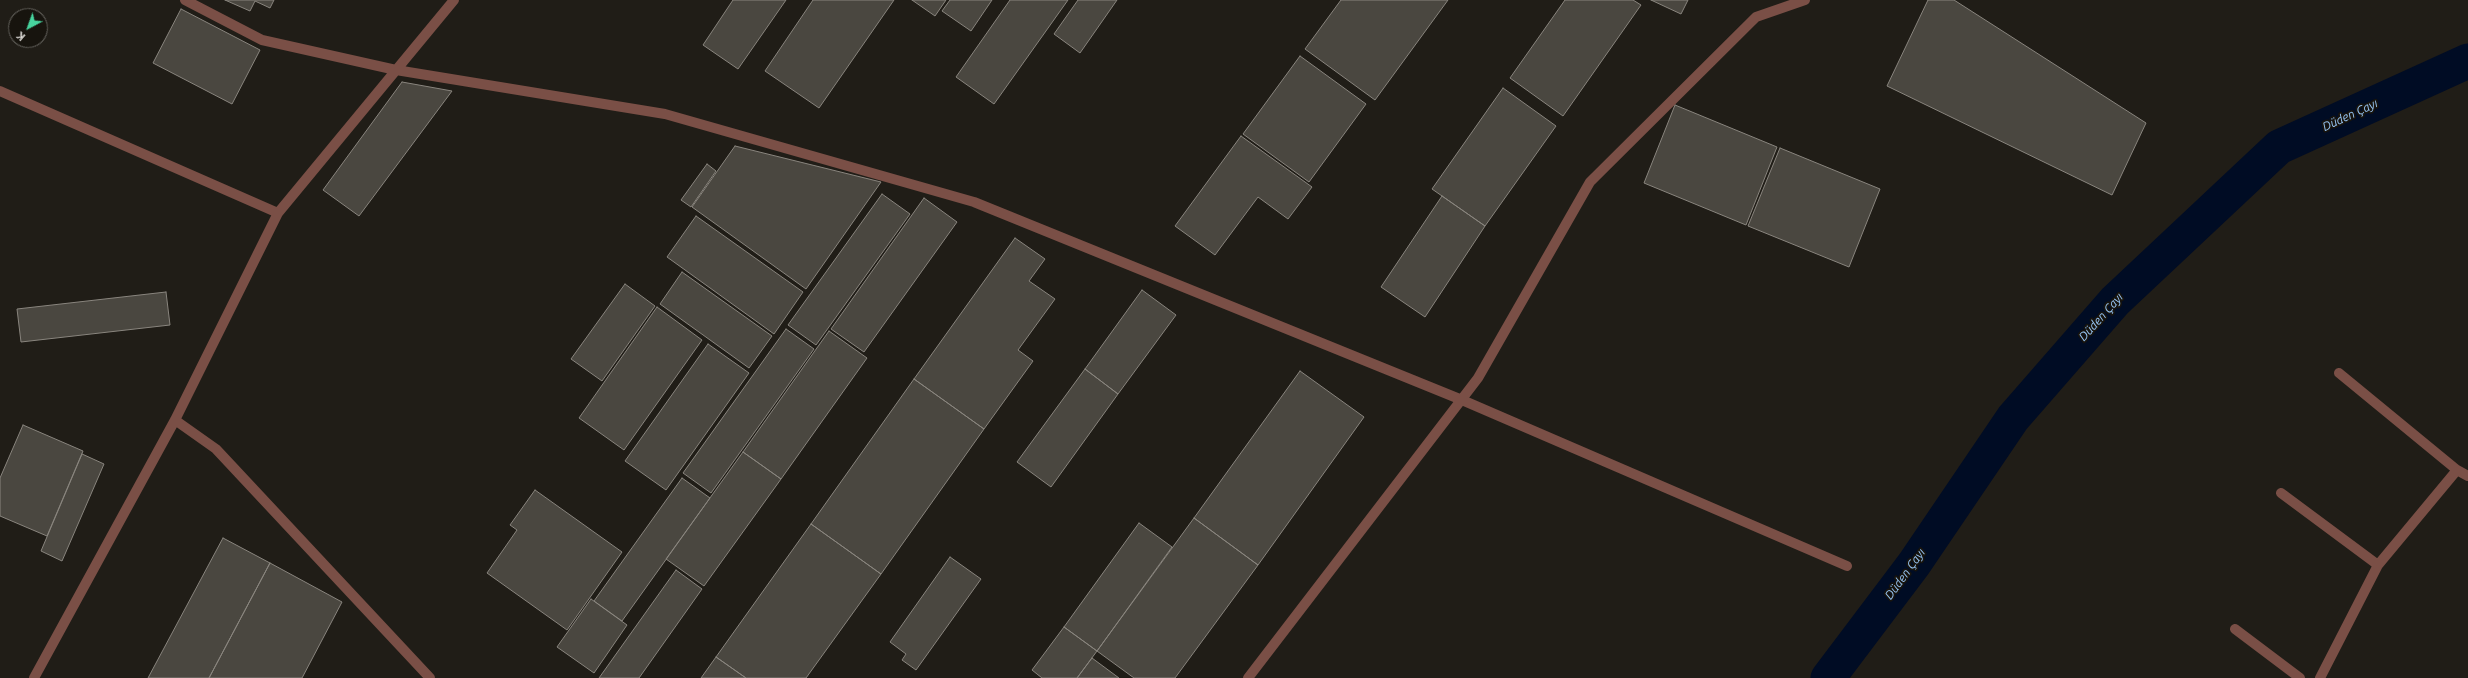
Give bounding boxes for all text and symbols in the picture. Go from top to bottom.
north arrow [8,8,48,48]
text: K [14,29,27,43]
water label: Düden Çayı [2320,96,2380,134]
water label: Düden Çayı [2076,290,2126,344]
water label: Düden Çayı [1882,546,1928,602]

